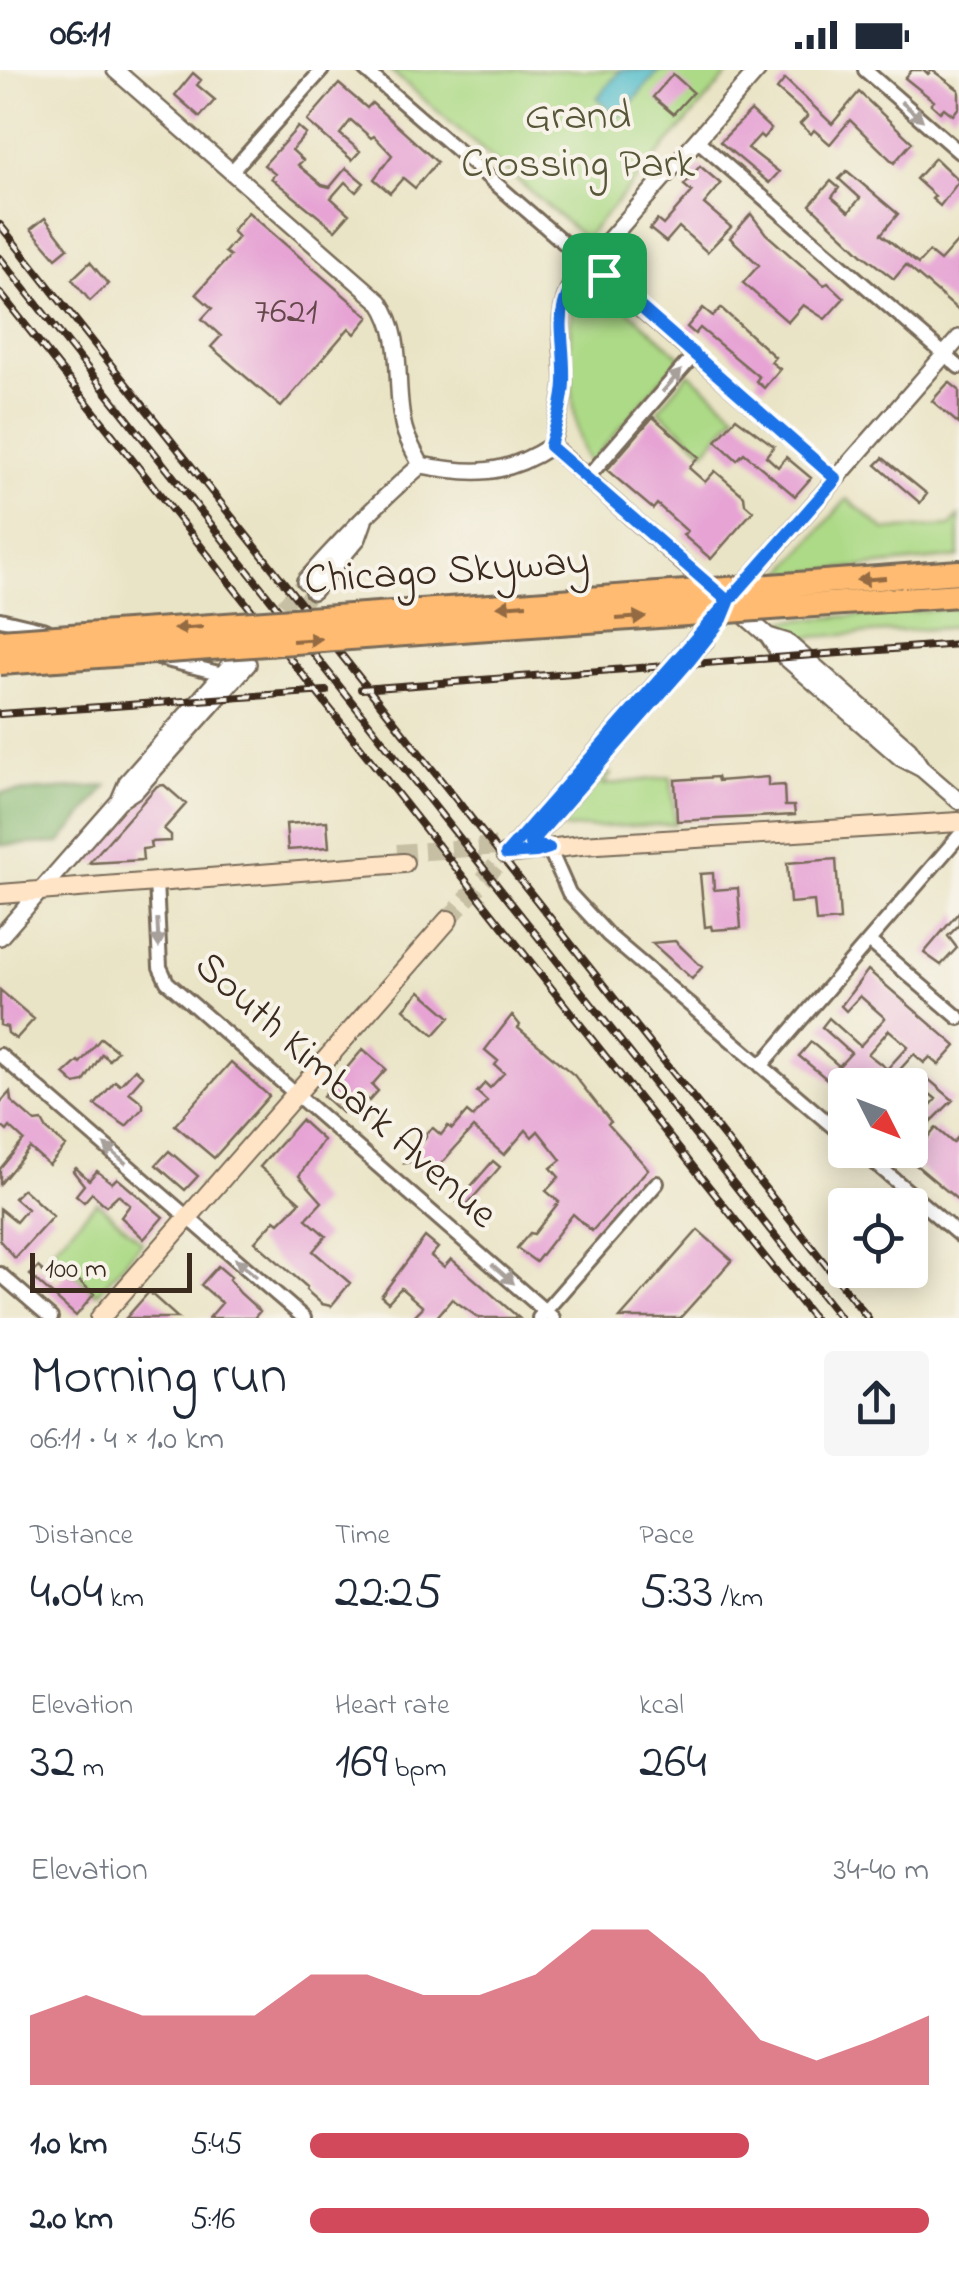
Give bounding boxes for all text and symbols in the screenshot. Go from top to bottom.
text: 06:11 [50,7,111,63]
park label: Grand Crossing Park [461,87,696,196]
one-way arrow [899,99,924,121]
pin [562,233,647,318]
icon: arrive [577,248,632,303]
house number: 7621 [254,285,318,341]
one-way arrow [660,369,682,394]
street label: Chicago Skyway [303,532,591,612]
one-way arrow [855,571,887,587]
one-way arrow [496,598,528,614]
one-way arrow [615,610,647,626]
one-way arrow [171,621,203,637]
one-way arrow [291,632,323,648]
one-way arrow [150,917,166,949]
street label: South Kimbark Avenue [180,938,511,1244]
north arrow [828,1068,928,1168]
map controls [828,1068,928,1288]
one-way arrow [102,1144,127,1166]
button: locate [828,1188,928,1288]
scale bar [30,1248,192,1292]
text: 100 m [45,1250,107,1291]
one-way arrow [234,1257,259,1279]
one-way arrow [490,1263,515,1285]
text: Morning run [30,1339,287,1419]
button: share [824,1351,929,1456]
text: 06:11 · 4 × 1.0 km [30,1417,224,1464]
text: Distance [30,1516,133,1557]
text: Time [335,1516,390,1557]
text: Pace [639,1516,694,1557]
text: 4.04 [30,1557,103,1630]
text: 22:25 [335,1557,442,1630]
text: 5:33 [639,1557,713,1630]
text: km [103,1579,144,1620]
text: /km [713,1579,763,1620]
text: Elevation [30,1686,133,1727]
text: Heart rate [335,1686,449,1727]
text: kcal [639,1686,684,1727]
text: 32 [30,1727,76,1800]
text: 169 [335,1727,388,1800]
text: 264 [639,1727,707,1800]
text: m [76,1749,104,1790]
text: bpm [388,1749,446,1790]
text: Elevation [30,1848,148,1895]
text: 34–40 m [834,1848,929,1895]
text: 1.0 km [30,2122,107,2169]
text: 5:45 [190,2122,243,2169]
text: 2.0 km [30,2197,113,2244]
text: 5:16 [190,2197,235,2244]

